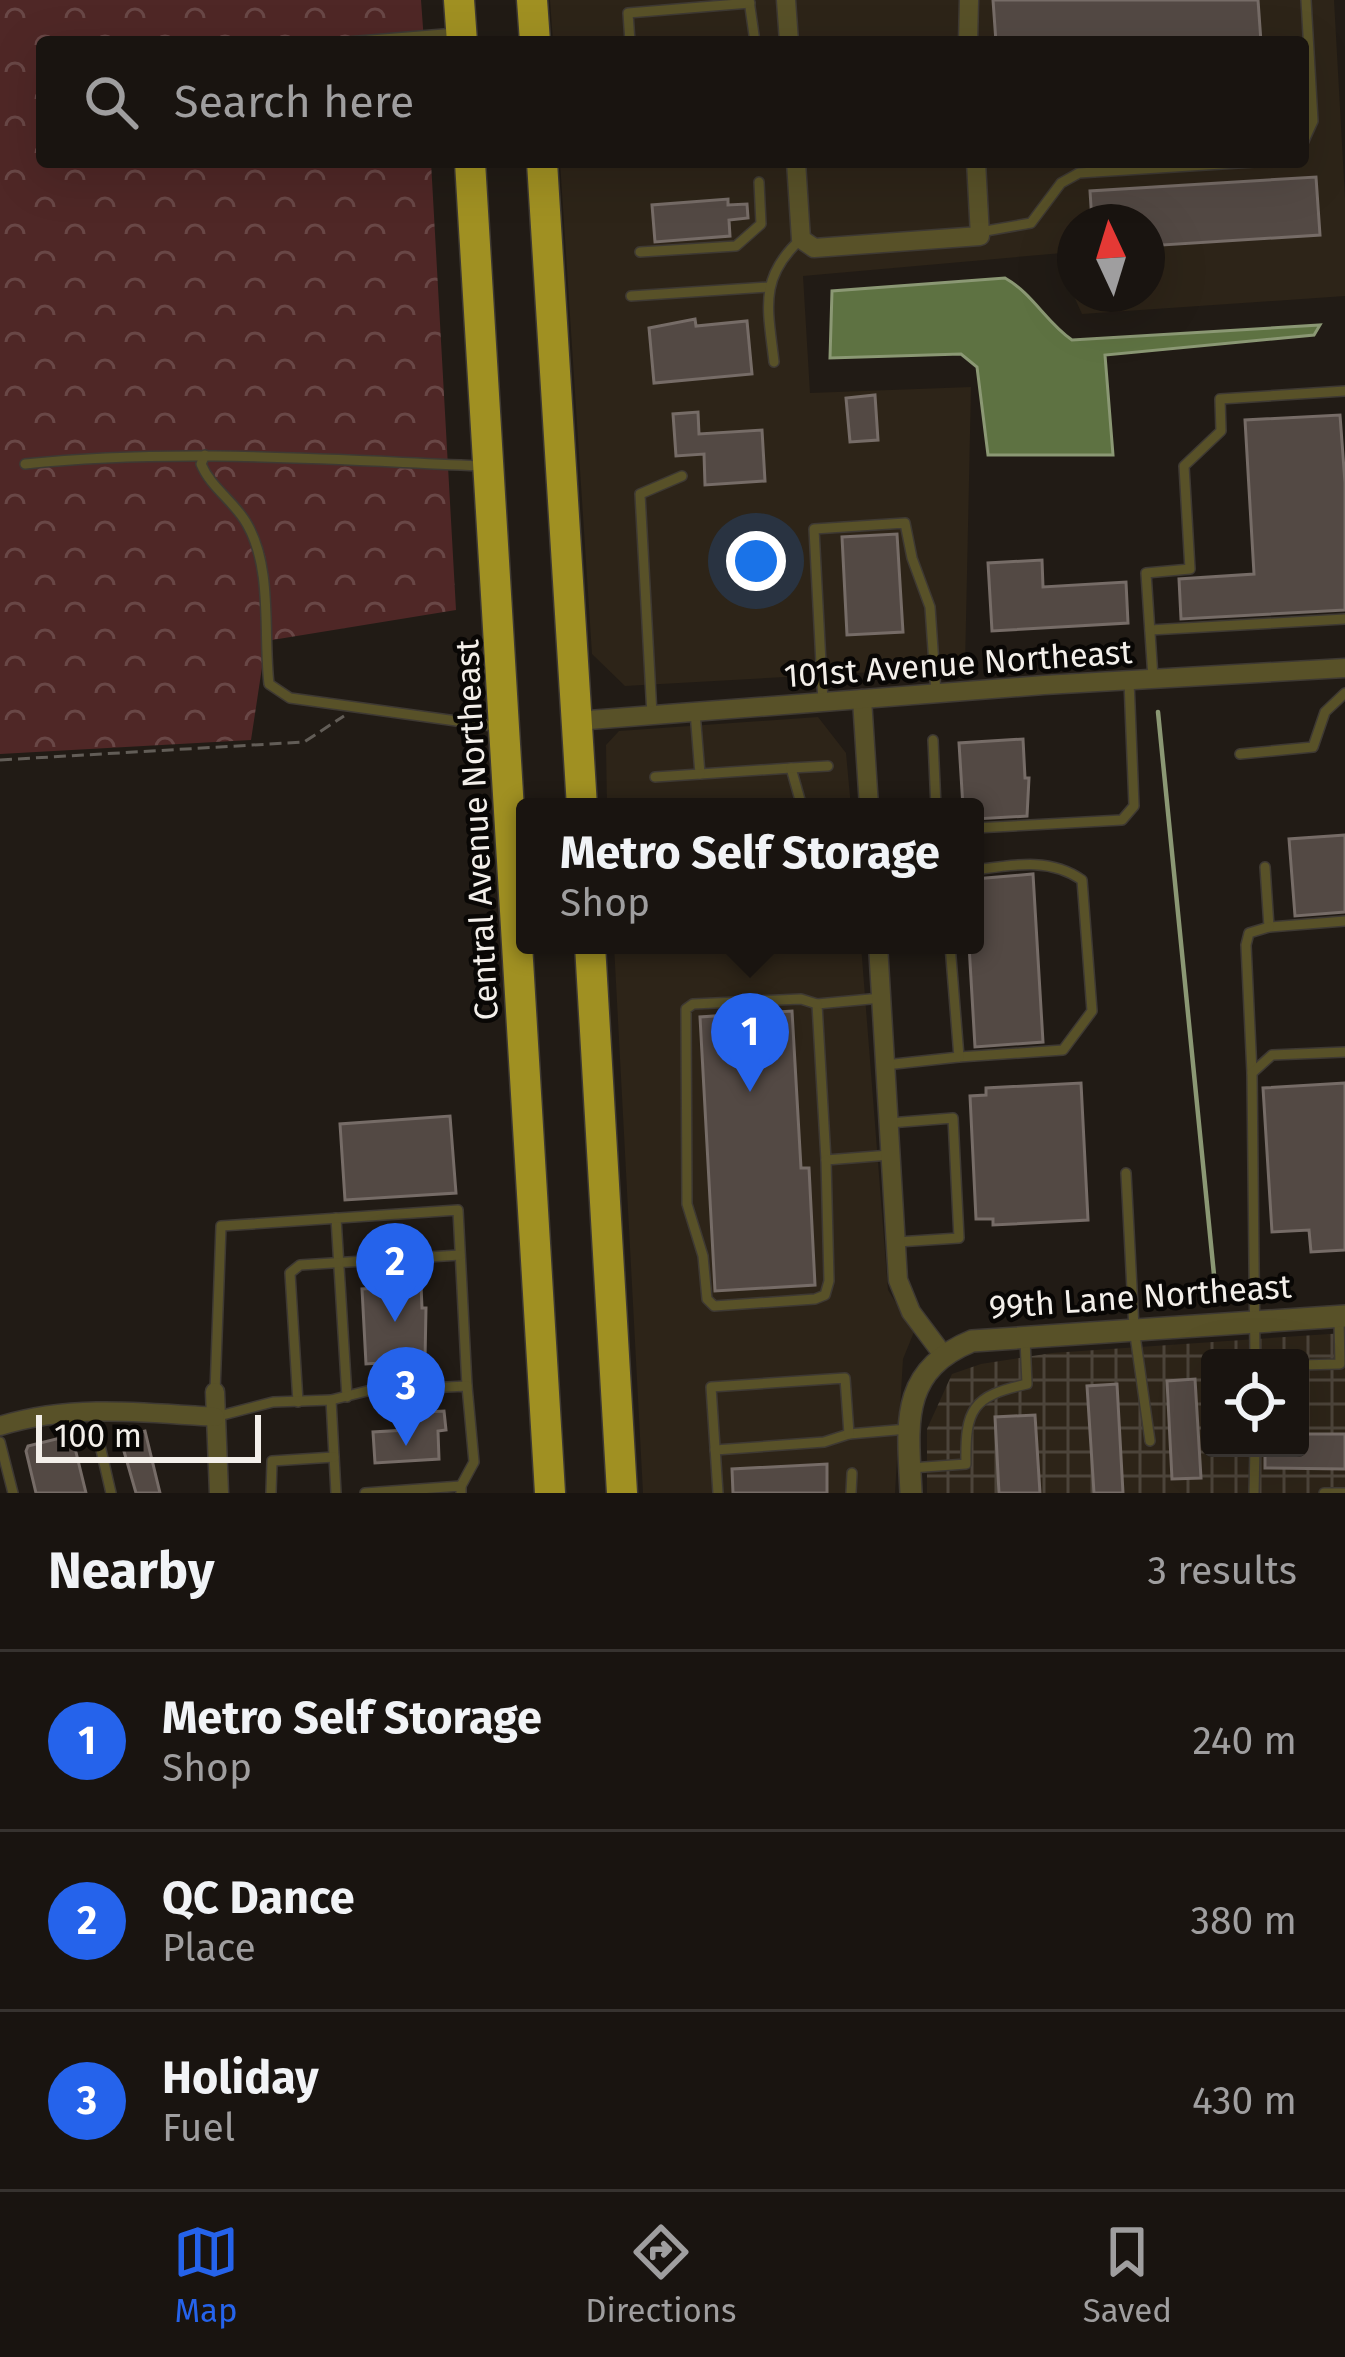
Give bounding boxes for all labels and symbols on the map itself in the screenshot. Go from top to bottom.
north arrow [1057,204,1165,312]
your location [726,531,786,591]
street label: 101st Avenue Northeast [783,632,1134,696]
street label: Central Avenue Northeast [447,638,507,1021]
pin: 1 [711,993,789,1092]
pin: 2 [356,1223,434,1322]
street label: 99th Lane Northeast [987,1266,1293,1328]
pin: 3 [367,1347,445,1446]
scale bar [36,1409,261,1462]

